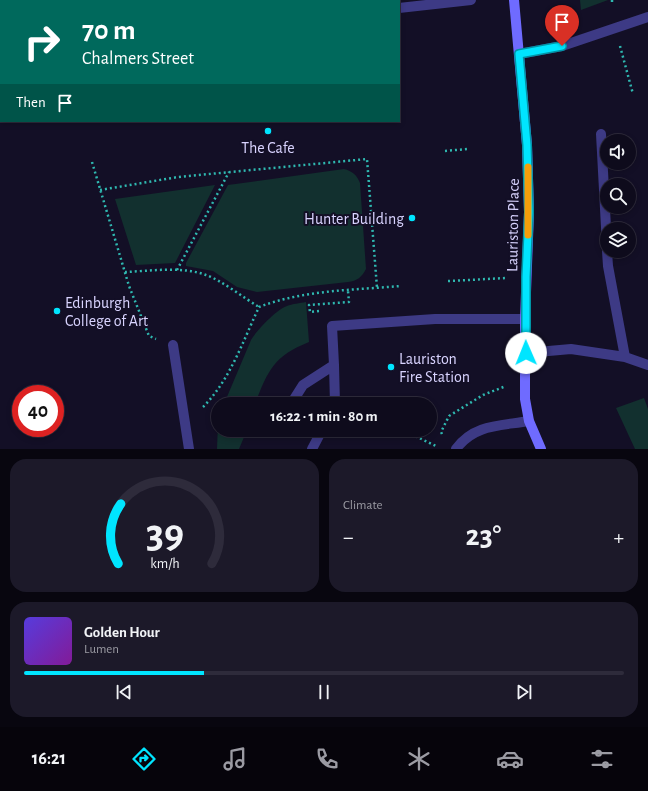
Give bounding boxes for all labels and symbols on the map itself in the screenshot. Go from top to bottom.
pin [545,5,579,46]
marker: The Cafe [263,126,273,136]
place label: The Cafe [241,140,295,156]
street label: Lauriston Place [504,178,522,272]
place label: Hunter Building [304,211,404,227]
marker: Hunter Building [407,213,417,223]
place label: Edinburgh College of Art [65,295,148,329]
marker: Edinburgh College of Art [52,306,62,316]
position arrow [505,332,547,374]
place label: Lauriston Fire Station [399,351,470,385]
marker: Lauriston Fire Station [386,362,396,372]
speed limit sign: 40 [12,385,64,437]

